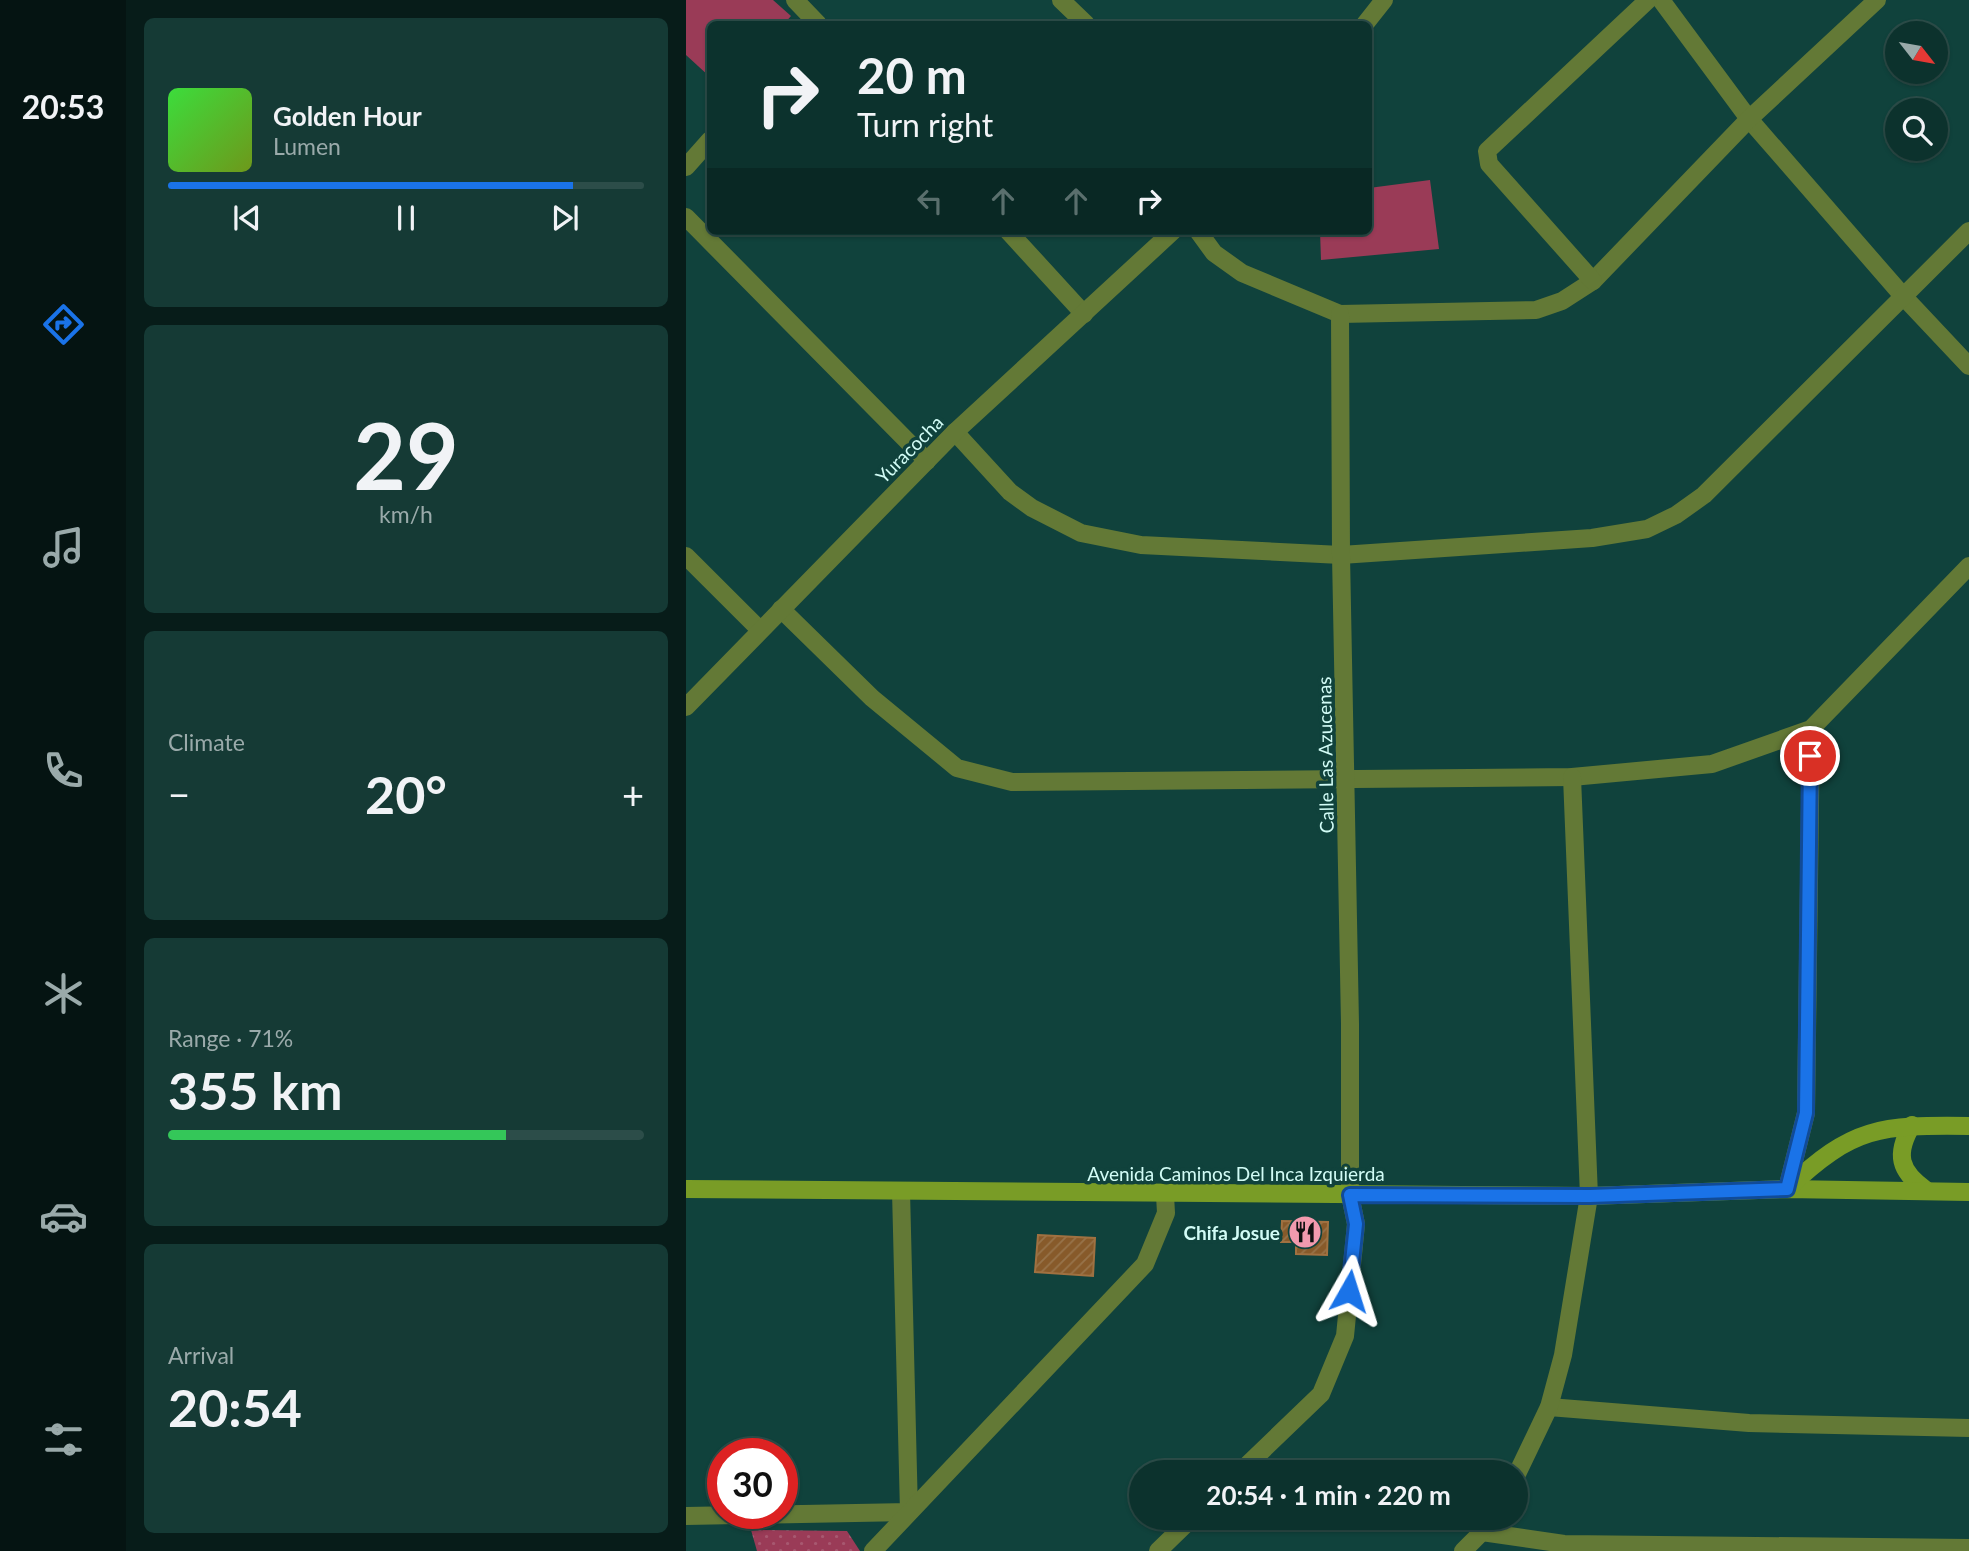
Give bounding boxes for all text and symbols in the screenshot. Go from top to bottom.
north arrow [1885,21,1948,84]
map controls [1885,21,1948,161]
text: 20 m [857,46,967,104]
icon: right [742,49,833,140]
text: 20:53 [22,87,104,126]
button: search [1885,98,1948,161]
text: Golden Hour [273,100,422,132]
text: Turn right [857,105,993,144]
text: Lumen [273,132,341,160]
icon: left [911,182,949,220]
icon: ahead [984,182,1022,220]
icon: ahead [1057,182,1095,220]
icon: right [1130,182,1168,220]
icon: previous [228,199,266,237]
icon: pause [387,199,425,237]
icon: next [546,199,584,237]
icon: directions [39,300,88,349]
text: 29 [353,400,459,509]
street label: Yuracocha [871,411,947,487]
text: km/h [379,500,433,528]
icon: music [39,523,88,572]
street label: Calle Las Azucenas [1312,676,1338,834]
pin [1780,726,1840,786]
text: Climate [168,728,245,756]
icon: arrive [1791,737,1829,775]
icon: phone [39,746,88,795]
text: 20° [365,763,447,825]
text: − [168,771,190,817]
text: + [622,771,644,817]
icon: climate [39,969,88,1018]
text: Range · 71% [168,1024,293,1052]
text: 355 km [168,1059,342,1121]
street label: Avenida Caminos Del Inca Izquierda [1087,1162,1385,1185]
icon: car [39,1192,88,1241]
restaurant icon: Chifa Josue [1286,1213,1324,1251]
place label: Chifa Josue [1183,1221,1280,1244]
position arrow [1312,1254,1386,1328]
text: Arrival [168,1341,234,1369]
text: 20:54 [168,1376,302,1438]
icon: filters [39,1415,88,1464]
speed limit sign: 30 [707,1438,798,1529]
text: 20:54 · 1 min · 220 m [1206,1479,1451,1511]

